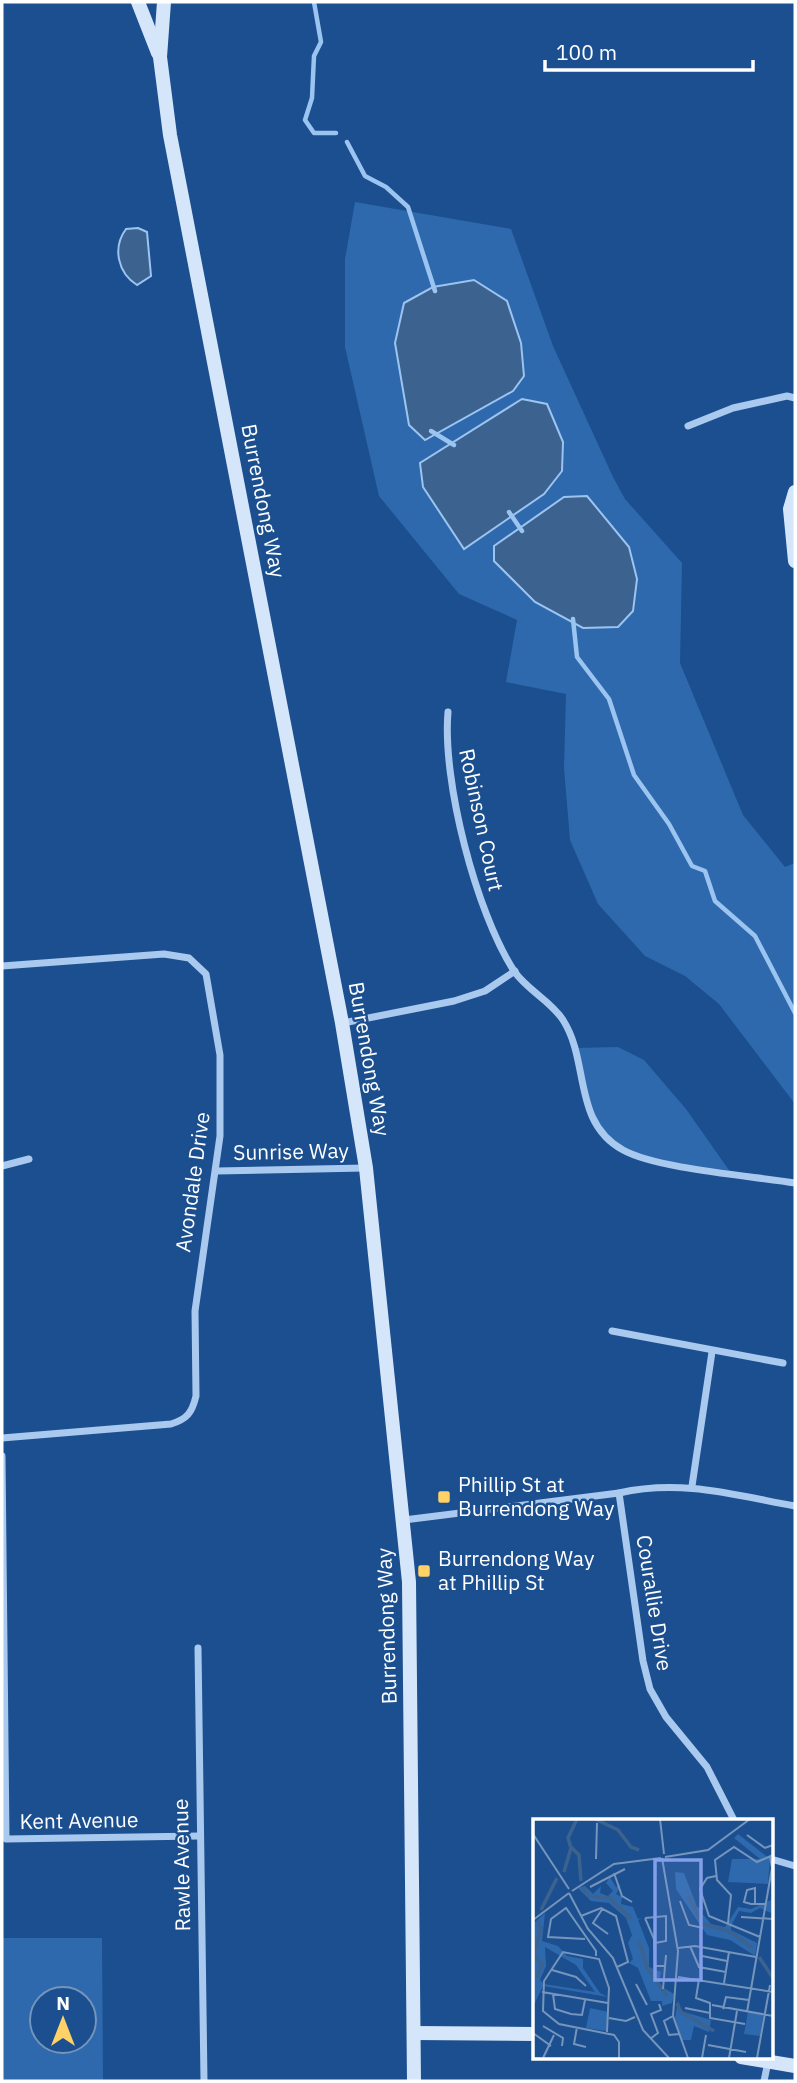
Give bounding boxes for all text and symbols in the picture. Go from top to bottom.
scale bar [545,28,753,72]
text: 100 m [556,38,617,66]
street label: Burrendong Way [235,421,293,581]
street label: Robinson Court [453,746,511,894]
street label: Burrendong Way [343,979,397,1139]
street label: Avondale Drive [168,1110,216,1254]
street label: Sunrise Way [233,1136,350,1166]
place label: Phillip St at Burrendong Way [458,1470,615,1522]
marker: Phillip St at Burrendong Way [436,1489,452,1505]
street label: Courallie Drive [630,1533,680,1673]
place label: Burrendong Way at Phillip St [438,1544,595,1596]
street label: Burrendong Way [369,1547,403,1705]
marker: Burrendong Way at Phillip St [416,1563,432,1579]
street label: Rawle Avenue [166,1798,196,1932]
street label: Kent Avenue [19,1805,139,1835]
inset map [533,1819,772,2058]
north arrow [28,1985,98,2055]
text: N [56,1991,70,2015]

